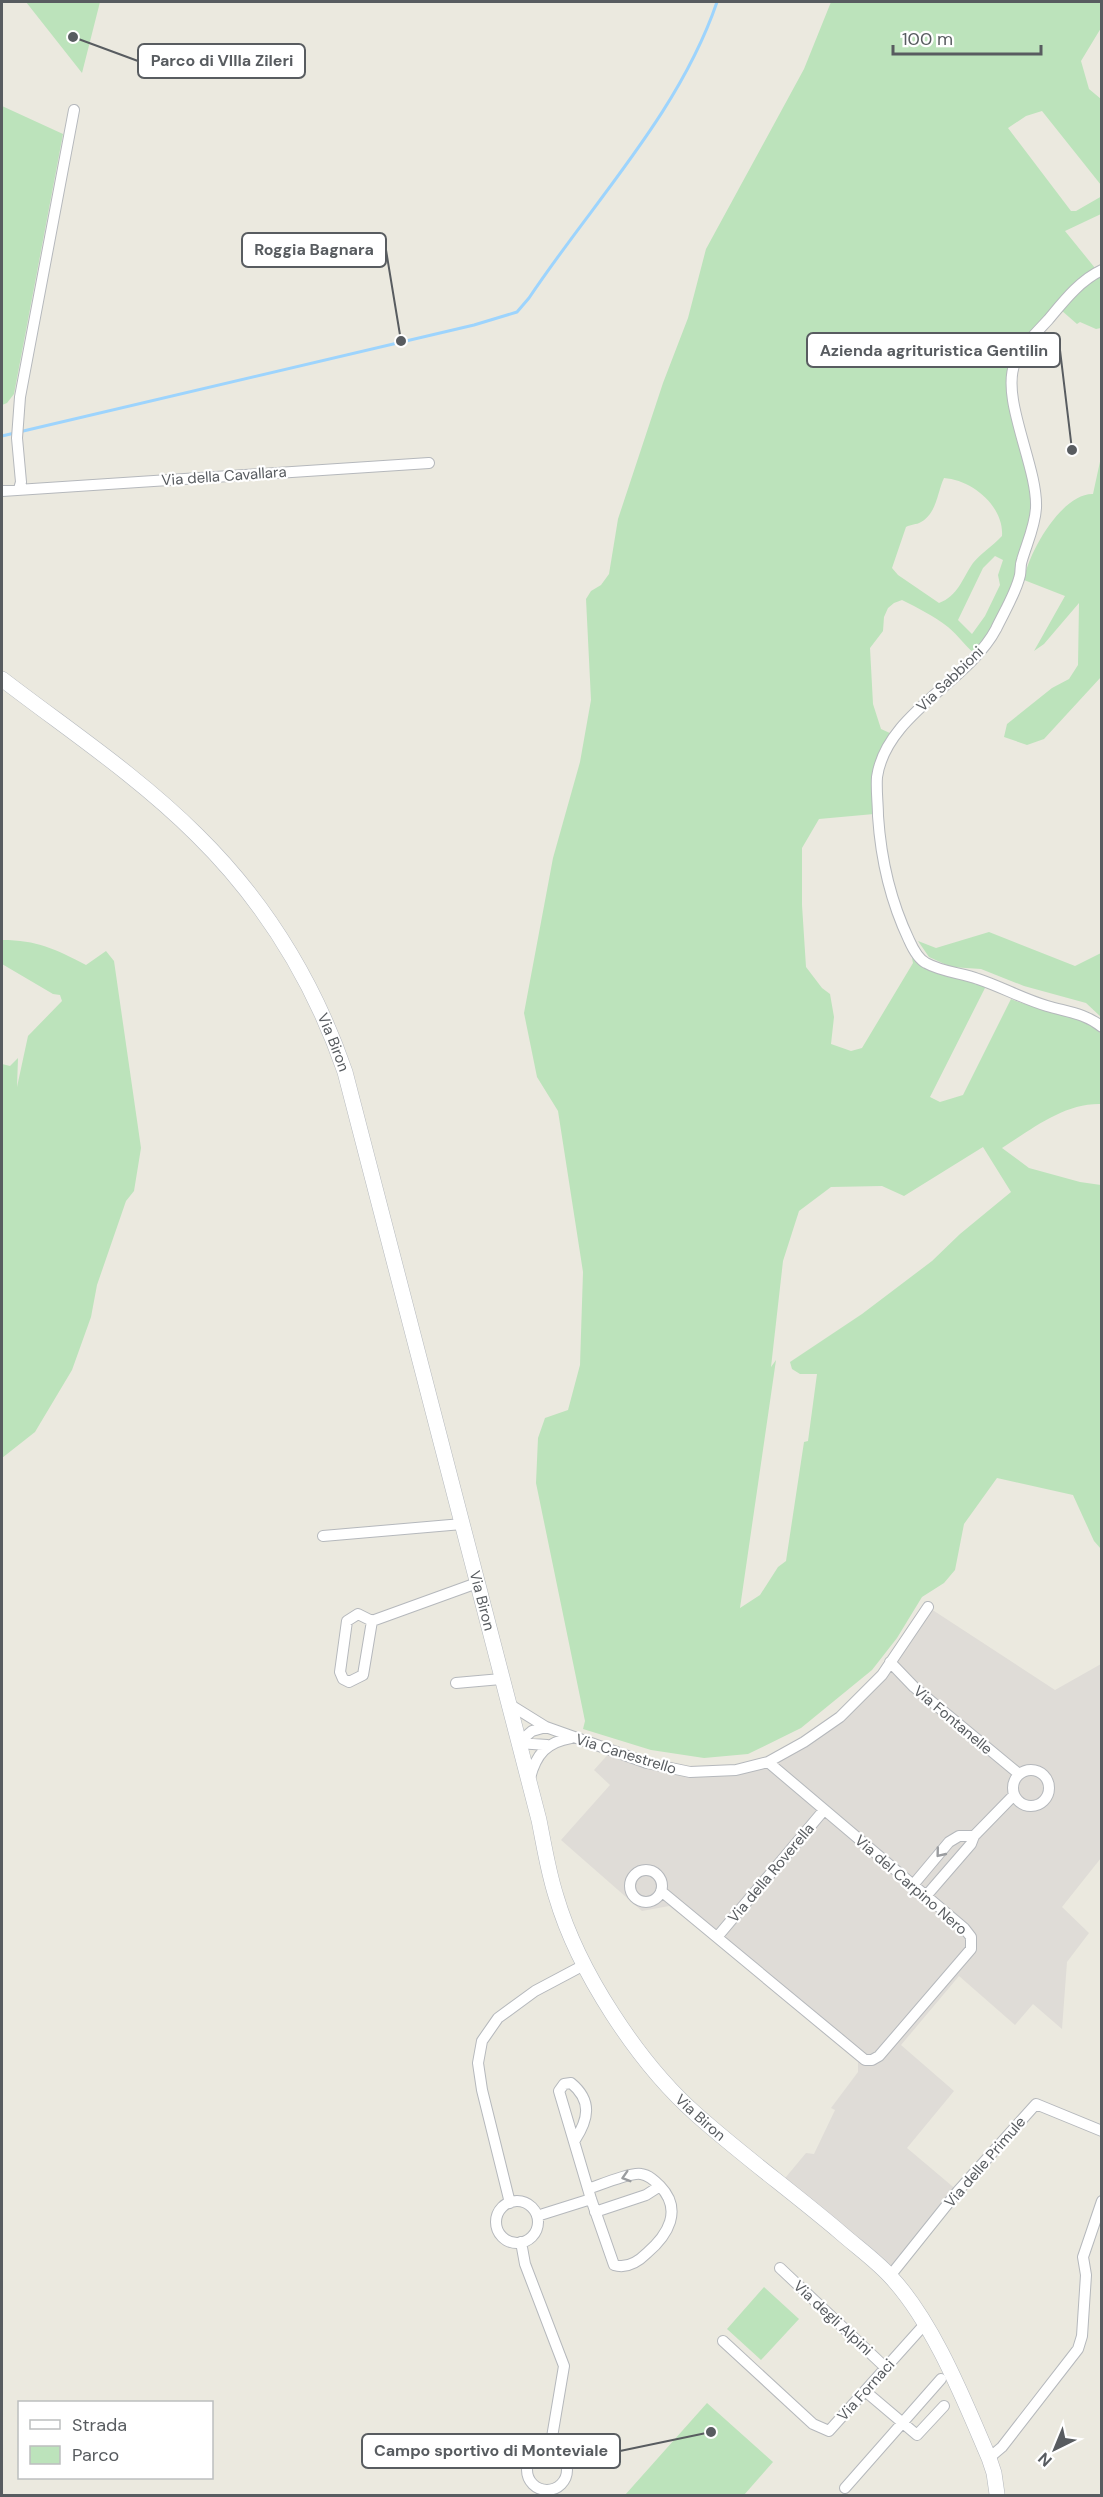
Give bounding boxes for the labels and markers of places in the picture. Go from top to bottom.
callout: Parco di VIlla Zileri [138,44,305,78]
callout: Roggia Bagnara [242,233,386,267]
callout: Azienda agrituristica Gentilin [807,333,1060,367]
callout: Campo sportivo di Monteviale [362,2434,620,2468]

